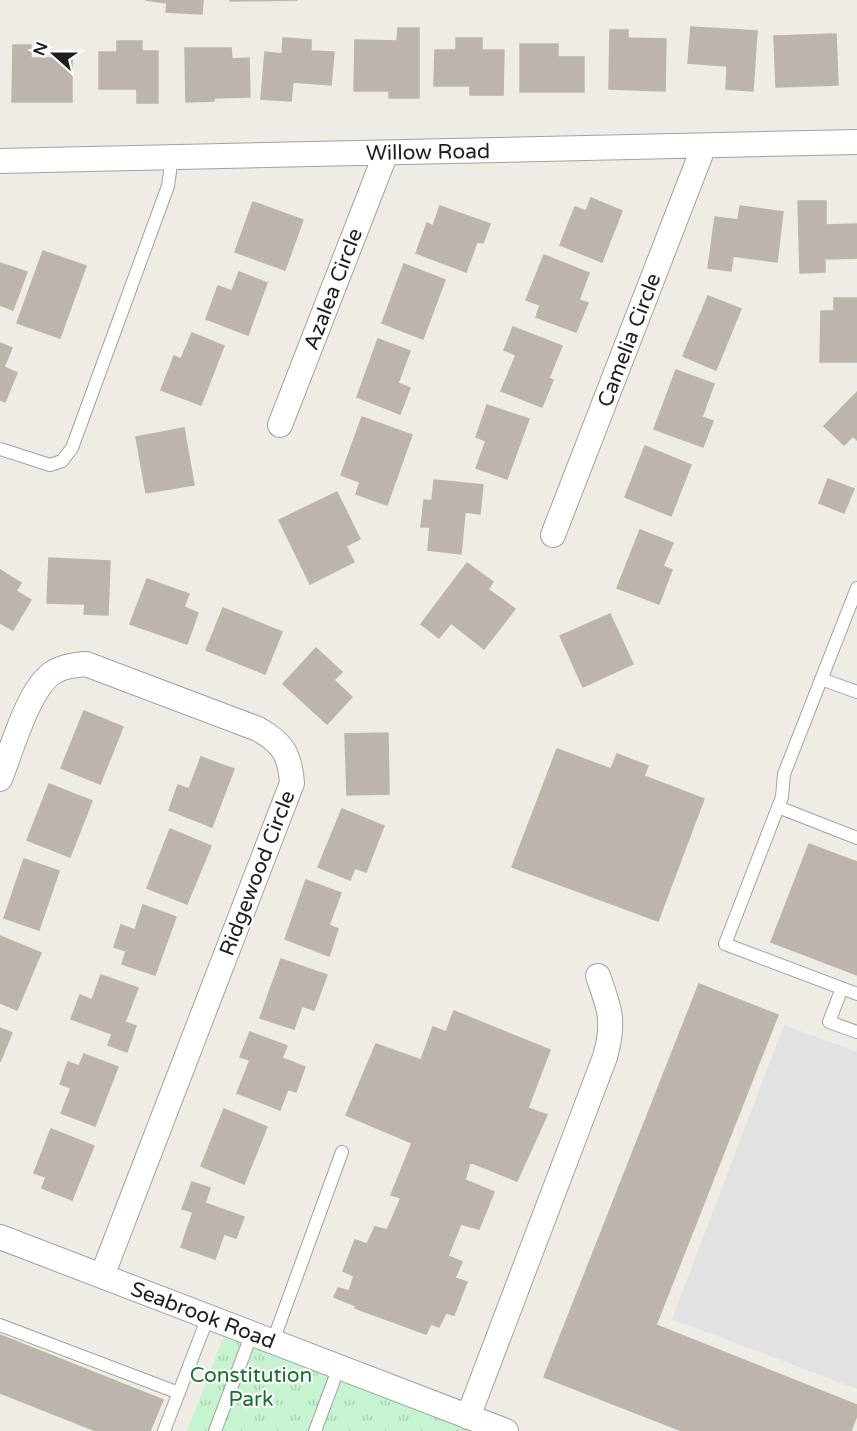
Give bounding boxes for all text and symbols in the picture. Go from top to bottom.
north arrow [24,24,84,84]
text: N [29,39,53,59]
street label: Willow Road [366,139,490,166]
street label: Azalea Circle [299,225,368,353]
street label: Camelia Circle [593,270,666,411]
street label: Ridgewood Circle [214,787,301,959]
street label: Seabrook Road [127,1276,279,1355]
park label: Constitution Park [190,1363,312,1412]

